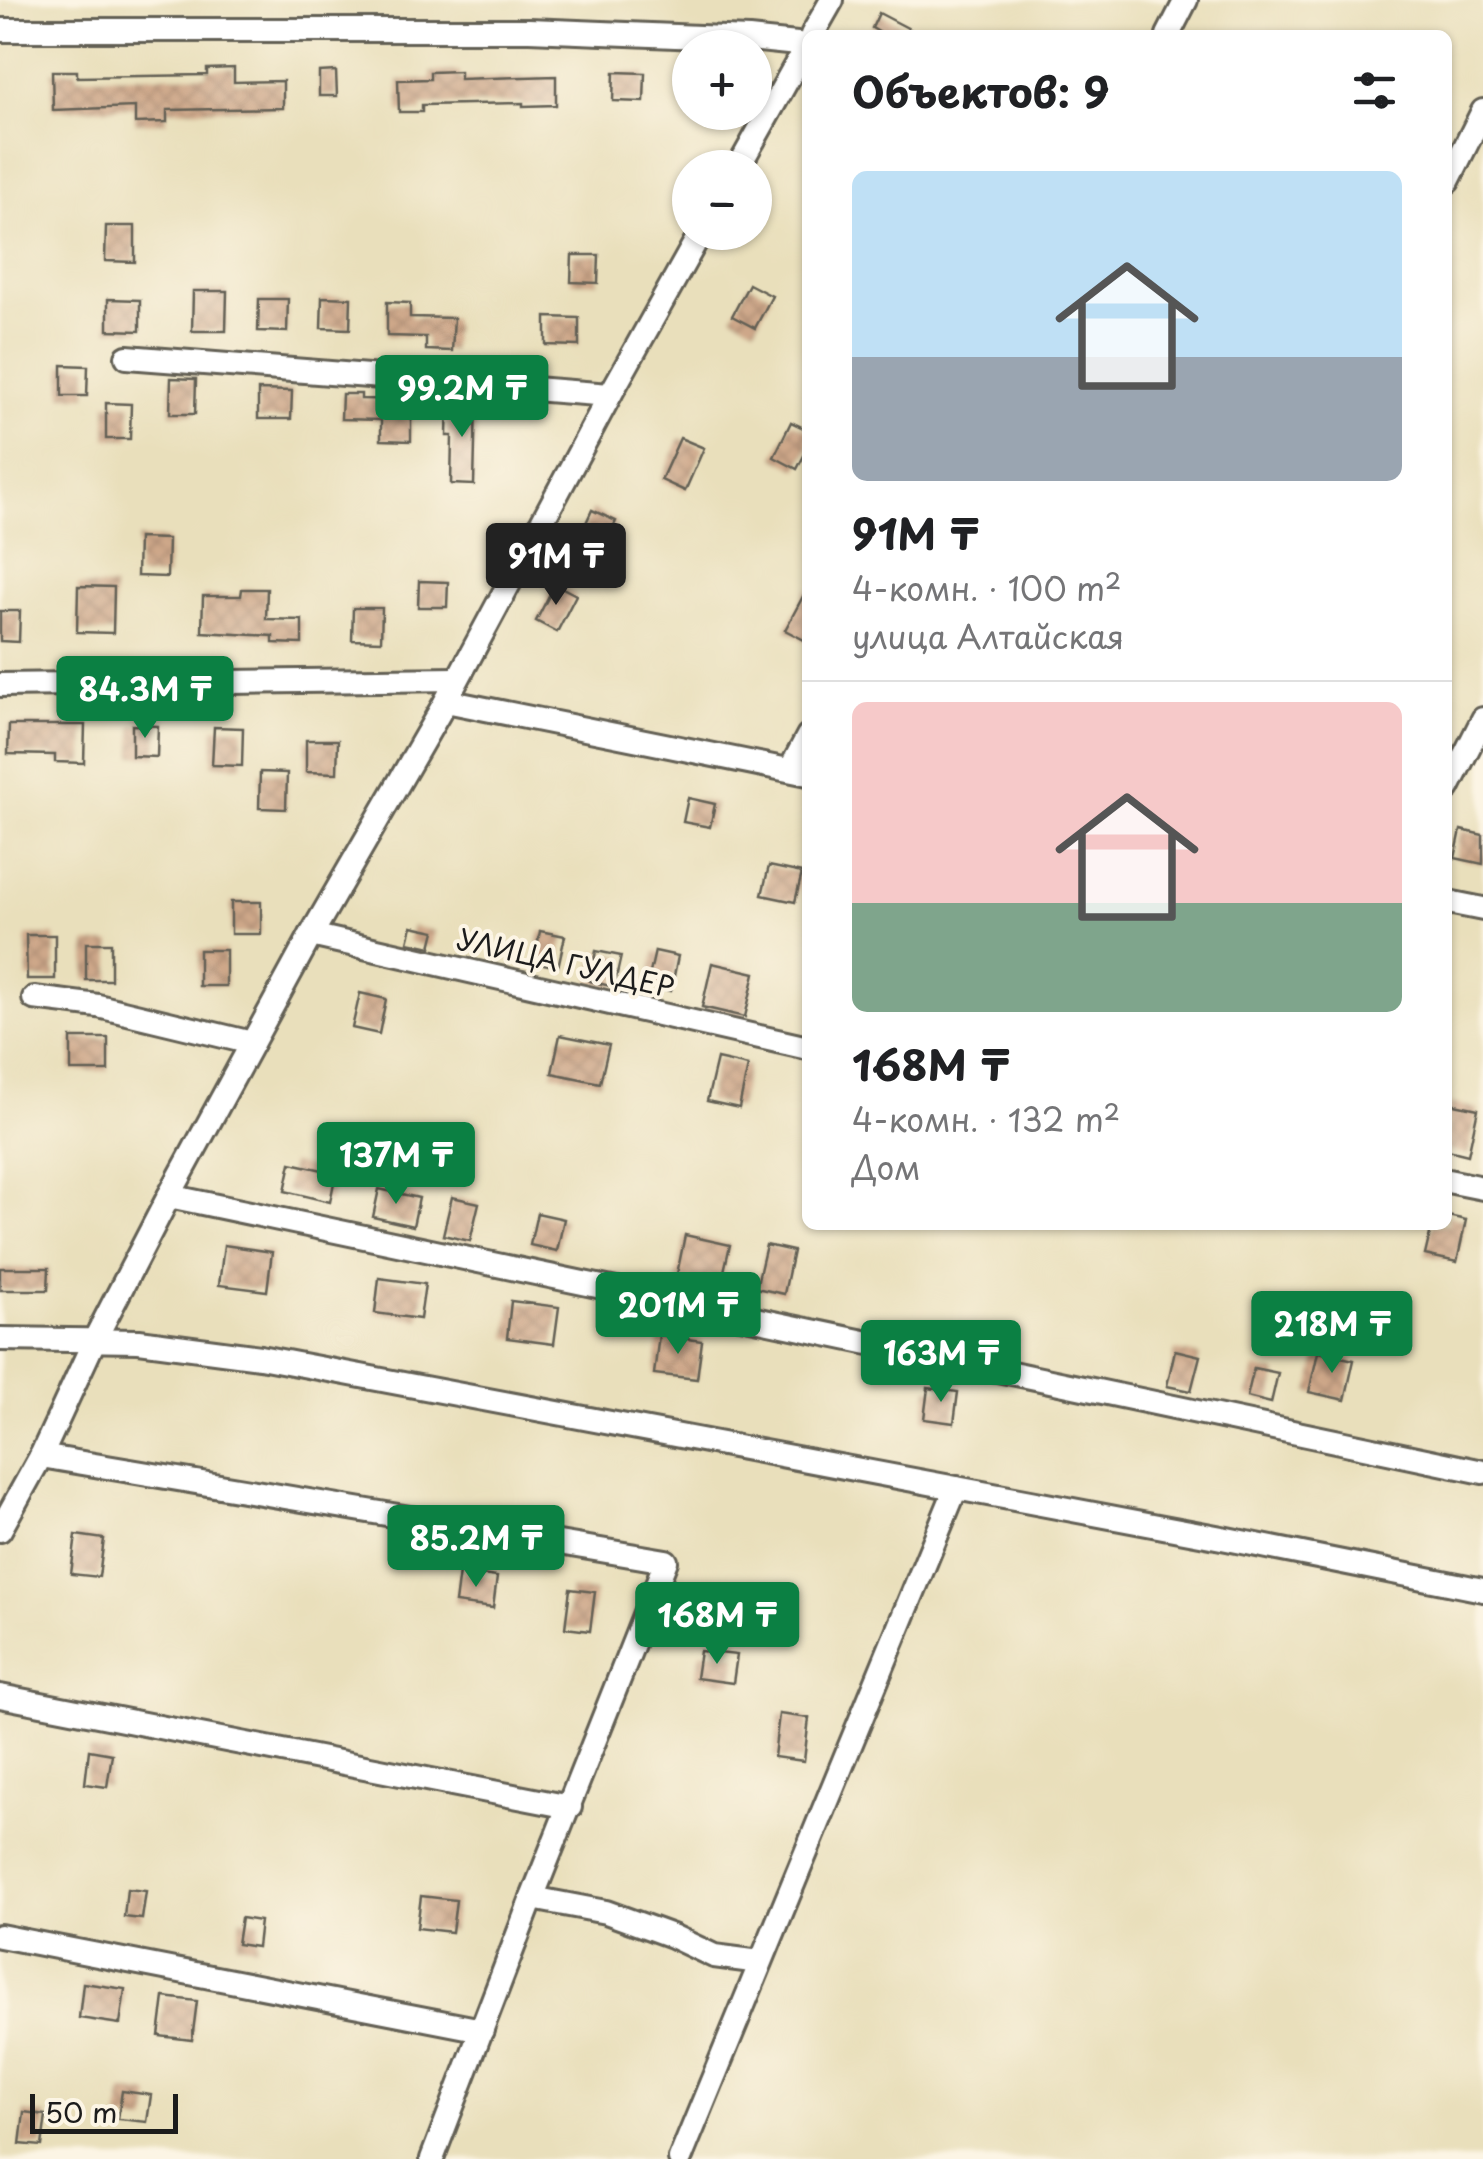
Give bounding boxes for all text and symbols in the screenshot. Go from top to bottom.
map controls [672,30,772,250]
button: + [672,30,772,130]
text: Объектов: 9 [852,59,1109,122]
icon: filters [1347,63,1402,118]
button: − [672,150,772,250]
icon: home [1037,236,1217,416]
pin: 99.2M ₸ [370,355,554,440]
text: 99.2M ₸ [397,363,527,411]
text: 91M ₸ [852,501,978,564]
pin: 91M ₸ [486,523,626,608]
text: 91M ₸ [508,531,604,579]
text: 4-комн. · 100 m² [852,564,1121,612]
text: улица Алтайская [852,612,1124,660]
pin: 84.3M ₸ [53,656,237,741]
text: 84.3M ₸ [78,664,212,712]
icon: home [1037,767,1217,947]
street label: УЛИЦА ГУЛДЕР [453,916,679,1008]
text: 168M ₸ [852,1032,1009,1095]
text: 4-комн. · 132 m² [852,1095,1120,1143]
pin: 137M ₸ [315,1122,477,1207]
text: 137M ₸ [339,1130,453,1178]
text: Дом [852,1143,921,1191]
pin: 201M ₸ [597,1272,759,1357]
text: 201M ₸ [618,1280,738,1328]
pin: 218M ₸ [1251,1291,1413,1376]
text: 218M ₸ [1273,1299,1391,1347]
pin: 163M ₸ [860,1320,1022,1405]
text: 163M ₸ [883,1328,999,1376]
pin: 85.2M ₸ [384,1505,568,1590]
text: 85.2M ₸ [409,1513,543,1561]
pin: 168M ₸ [636,1582,798,1667]
text: 168M ₸ [657,1590,777,1638]
scale bar [30,2089,178,2134]
text: 50 m [45,2090,118,2133]

